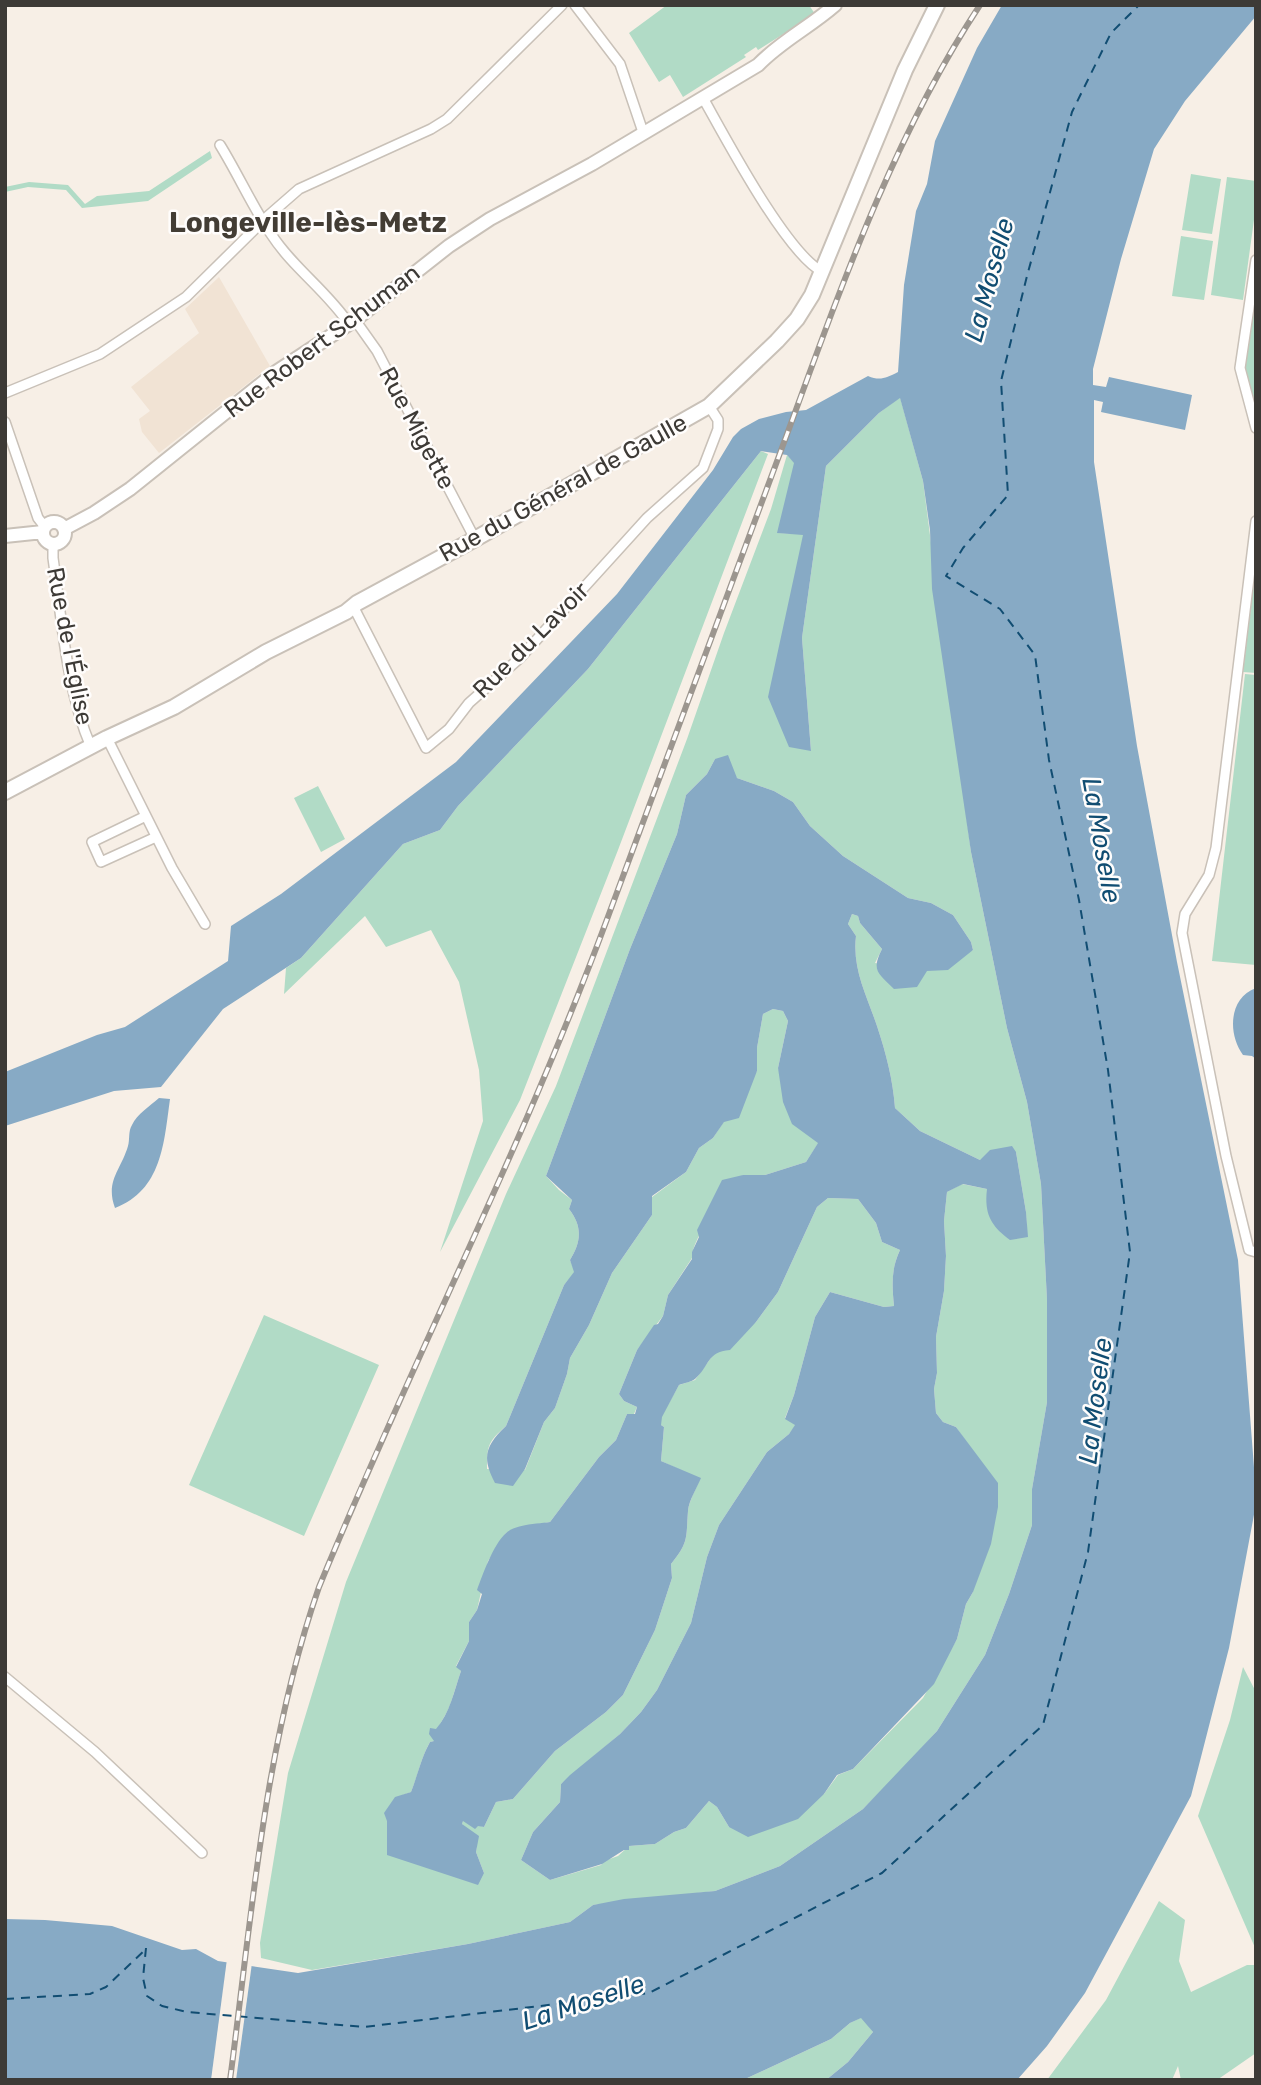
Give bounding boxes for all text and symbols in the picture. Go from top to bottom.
district label: Longeville-lès-Metz [169,206,447,239]
water label: La Moselle [958,214,1021,345]
street label: Rue Robert Schuman [219,258,425,424]
street label: Rue Migette [373,362,461,494]
street label: Rue du Général de Gaulle [434,408,692,568]
street label: Rue de l'Église [41,565,99,727]
street label: Rue du Lavoir [467,576,595,704]
water label: La Moselle [1075,775,1128,906]
water label: La Moselle [1072,1336,1119,1466]
water label: La Moselle [518,1968,649,2037]

